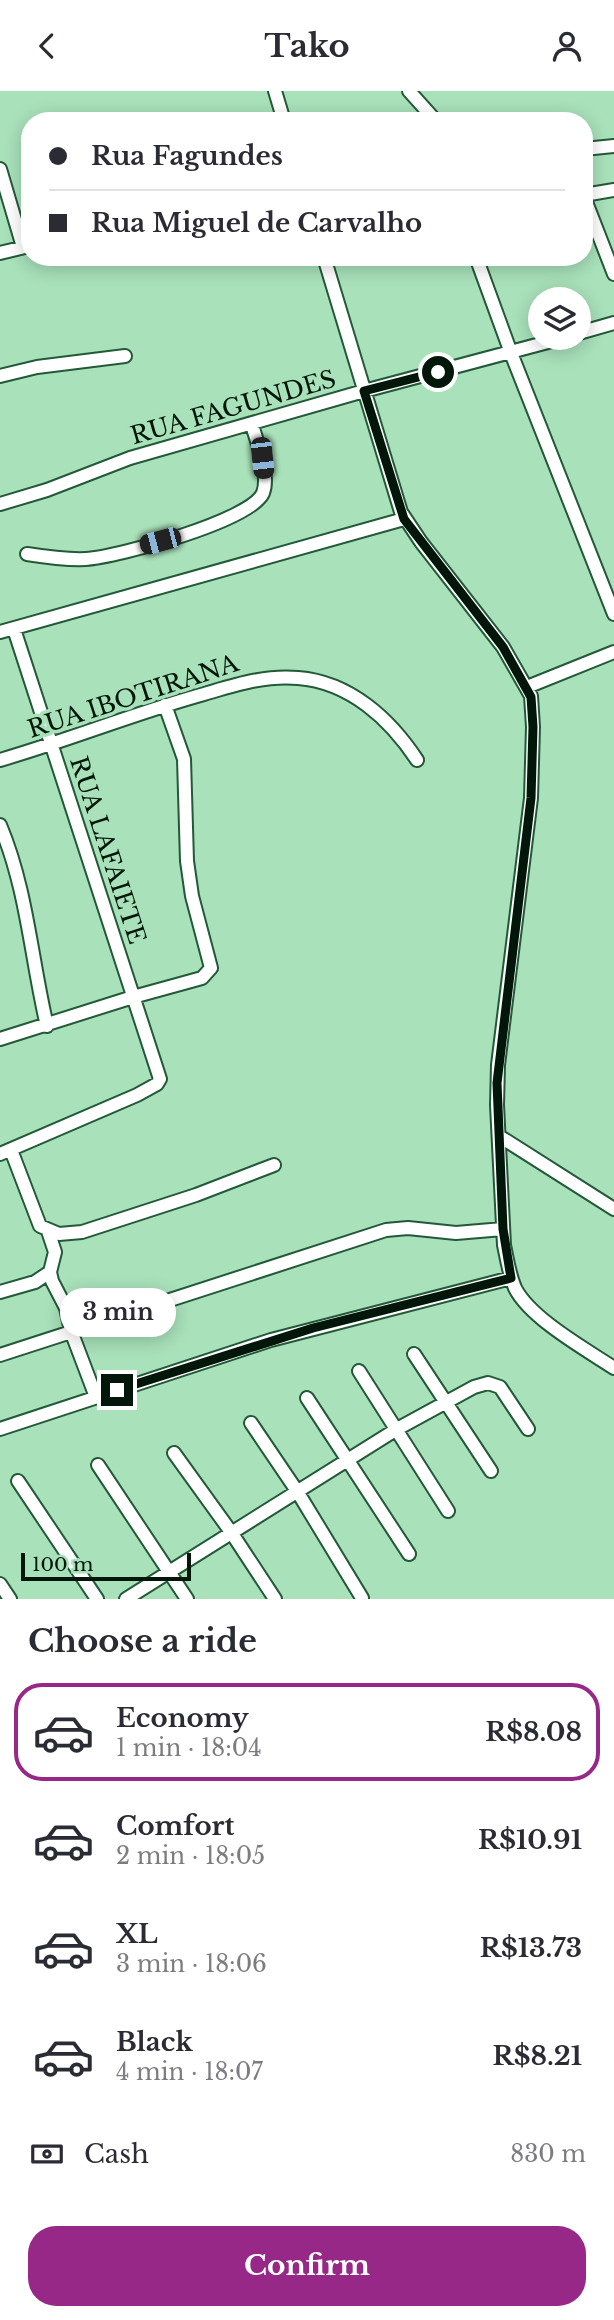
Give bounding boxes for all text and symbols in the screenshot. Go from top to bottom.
text: Tako [264,26,350,66]
icon: back [28,27,66,65]
icon: person [548,27,586,65]
text: Rua Fagundes [91,140,283,172]
text: Rua Miguel de Carvalho [91,207,422,239]
map controls [528,287,591,350]
button: layers [528,287,591,350]
route start [422,356,454,388]
street label: RUA FAGUNDES [127,364,339,450]
car [250,436,275,480]
car [137,525,184,557]
street label: RUA IBOTIRANA [24,648,242,744]
street label: RUA LAFAIETE [64,753,152,947]
callout: 3 min [59,1289,175,1337]
text: 3 min [82,1298,154,1326]
route end [101,1374,133,1406]
scale bar [21,1550,191,1582]
text: 100 m [32,1553,93,1576]
text: Choose a ride [28,1621,257,1661]
icon: car [32,1701,95,1764]
text: Economy [116,1702,249,1734]
text: R$8.08 [485,1716,582,1748]
text: 1 min · 18:04 [116,1734,262,1762]
icon: car [32,1809,95,1872]
text: Comfort [116,1810,234,1842]
text: R$10.91 [478,1824,582,1856]
text: 2 min · 18:05 [116,1842,265,1870]
icon: car [32,1917,95,1980]
text: XL [116,1918,158,1950]
text: R$13.73 [480,1932,582,1964]
text: 3 min · 18:06 [116,1950,267,1978]
icon: car [32,2025,95,2088]
text: Black [116,2026,193,2058]
text: R$8.21 [493,2040,582,2072]
text: 4 min · 18:07 [116,2058,263,2086]
icon: cash [28,2135,66,2173]
text: Cash [84,2138,149,2170]
text: 830 m [510,2140,586,2168]
button: Confirm [28,2226,586,2306]

